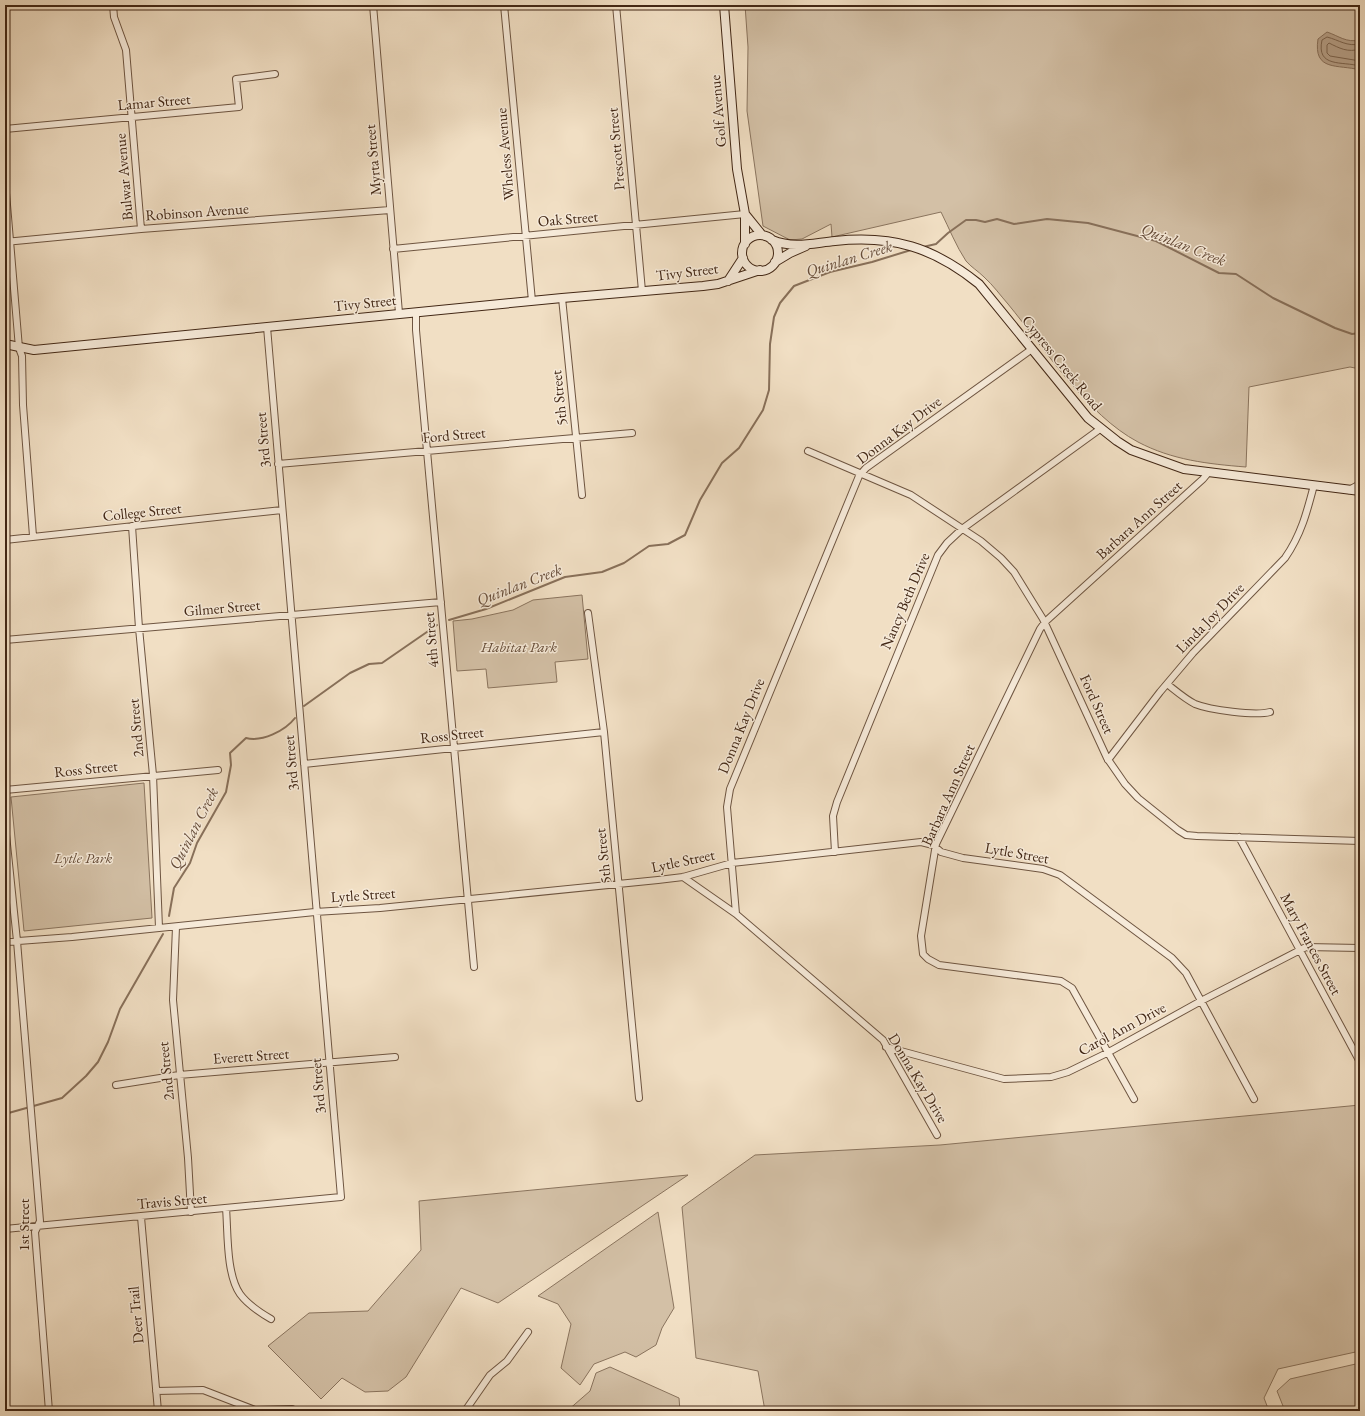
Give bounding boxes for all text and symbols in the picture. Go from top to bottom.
street label: Golf Avenue [705,74,730,148]
street label: Lamar Street [117,89,192,114]
street label: Wheless Avenue [491,107,518,201]
street label: Prescott Street [602,107,629,191]
street label: Myrta Street [360,123,385,196]
street label: Bulwar Avenue [110,133,137,221]
street label: Robinson Avenue [145,198,249,225]
street label: Oak Street [537,206,599,231]
water label: Quinlan Creek [1138,218,1230,271]
water label: Quinlan Creek [803,235,896,282]
street label: Tivy Street [655,258,720,285]
street label: Tivy Street [333,290,397,315]
street label: Cypress Creek Road [1018,311,1107,415]
street label: 5th Street [546,369,571,427]
street label: Donna Kay Drive [853,391,945,468]
street label: 3rd Street [251,411,274,469]
street label: Ford Street [422,422,487,447]
street label: Barbara Ann Street [1092,476,1186,563]
street label: College Street [102,498,183,525]
street label: Nancy Beth Drive [876,549,934,652]
water label: Quinlan Creek [474,558,565,610]
street label: Linda Joy Drive [1171,578,1248,657]
street label: Gilmer Street [183,595,261,620]
street label: 4th Street [419,611,442,669]
park label: Habitat Park [480,637,557,656]
street label: Ford Street [1076,671,1119,737]
street label: Donna Kay Drive [713,675,768,776]
street label: 2nd Street [123,698,148,758]
street label: Ross Street [419,722,485,747]
street label: 3rd Street [279,734,302,792]
street label: Barbara Ann Street [917,741,979,849]
street label: Ross Street [53,756,119,781]
water label: Quinlan Creek [164,783,223,873]
street label: 5th Street [590,827,615,885]
street label: Lytle Street [984,838,1051,868]
street label: Lytle Street [649,844,717,877]
park label: Lytle Park [53,848,113,867]
street label: Lytle Street [330,883,396,906]
street label: Mary Frances Street [1277,889,1346,998]
street label: Carol Ann Drive [1075,997,1169,1060]
street label: Donna Kay Drive [884,1029,953,1126]
street label: 2nd Street [153,1041,178,1101]
street label: Everett Street [212,1043,290,1068]
street label: 3rd Street [306,1057,329,1115]
street label: Travis Street [136,1188,208,1213]
street label: 1st Street [14,1198,33,1251]
street label: Deer Trail [123,1285,147,1345]

